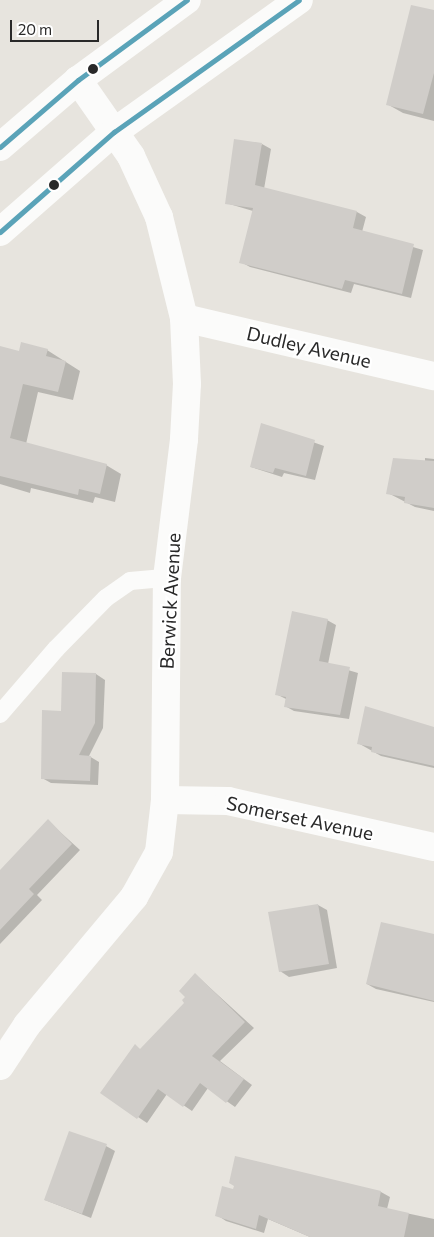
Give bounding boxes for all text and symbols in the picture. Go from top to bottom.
scale bar [12,10,101,42]
text: 20 m [18,20,52,38]
unlabelled marker [88,64,98,74]
unlabelled marker [49,180,59,190]
street label: Dudley Avenue [245,322,373,372]
street label: Berwick Avenue [155,532,185,670]
street label: Somerset Avenue [224,791,376,845]

